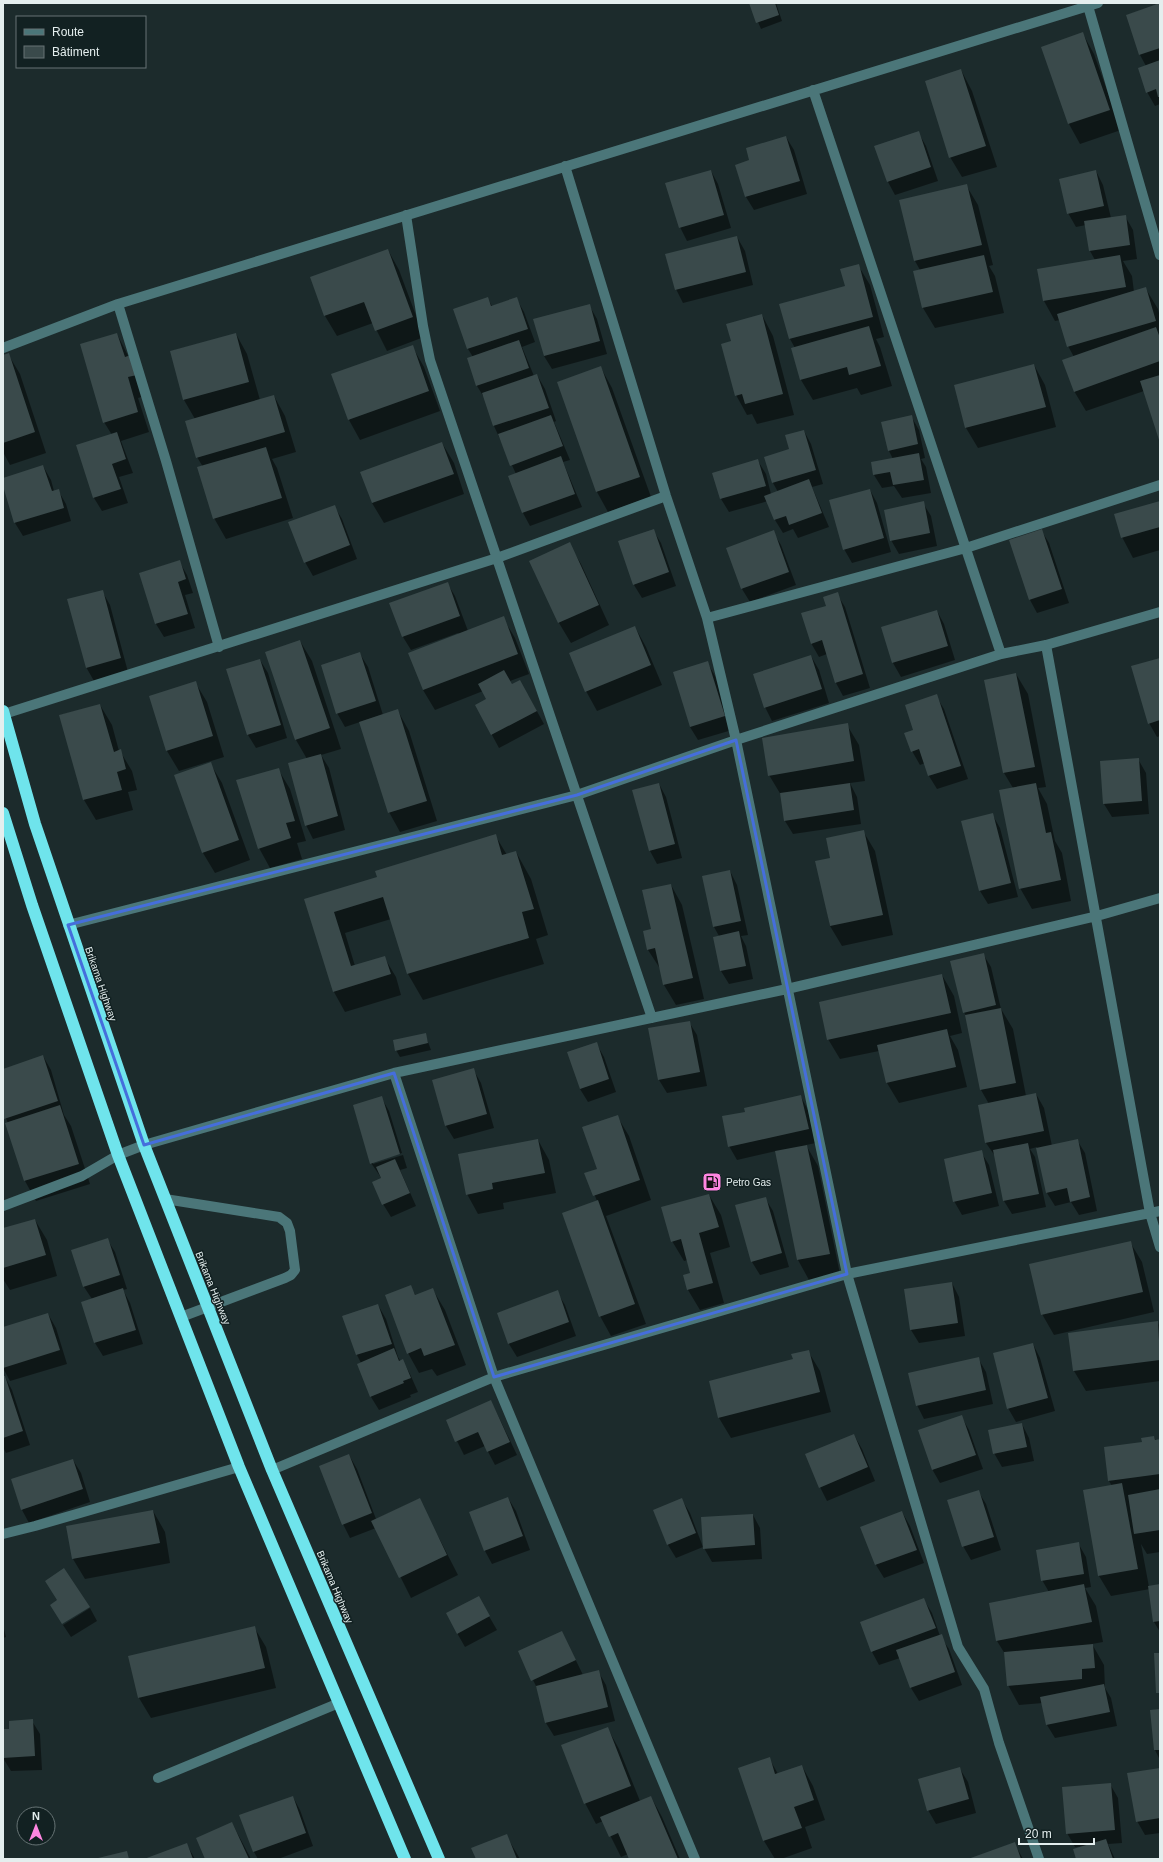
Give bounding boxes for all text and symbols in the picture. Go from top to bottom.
legend [16,16,146,68]
text: Route [52,25,84,39]
text: Bâtiment [52,45,100,59]
street label: Brikama Highway [83,945,119,1023]
fuel station icon: Petro Gas [701,1171,723,1193]
place label: Petro Gas [726,1177,771,1188]
street label: Brikama Highway [193,1250,233,1326]
street label: Brikama Highway [315,1549,355,1625]
north arrow [16,1806,56,1846]
text: N [32,1810,40,1822]
scale bar [1019,1820,1094,1846]
text: 20 m [1025,1827,1052,1841]

